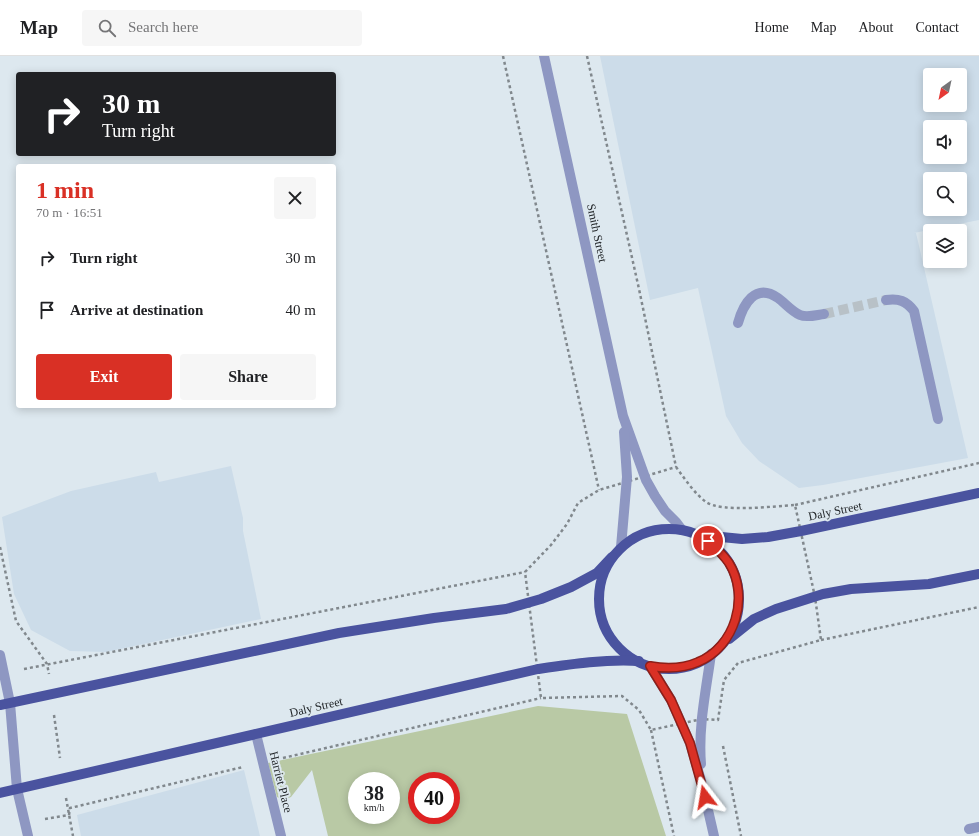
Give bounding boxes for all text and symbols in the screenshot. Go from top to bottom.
search box [82,10,362,46]
text: Map [20,17,58,38]
icon: search [96,17,118,39]
text: Search here [128,19,198,35]
text: Home [755,20,789,35]
text: Map [811,20,836,35]
text: About [858,20,893,35]
text: Contact [915,20,959,35]
north arrow [923,68,967,112]
map controls [923,68,967,268]
icon: right [36,88,88,140]
text: 30 m [102,88,160,119]
button: sound [923,120,967,164]
text: Turn right [102,121,175,141]
button: search [923,172,967,216]
text: 1 min [36,177,94,203]
button: close [274,177,316,219]
street label: Smith Street [584,202,610,264]
text: 70 m · 16:51 [36,205,103,220]
button: layers [923,224,967,268]
icon: right [36,247,58,269]
text: Turn right [70,250,137,266]
text: 30 m [286,250,316,266]
icon: arrive [36,299,58,321]
text: Arrive at destination [70,302,203,318]
text: 40 m [286,302,316,318]
button: Exit [36,354,172,400]
button: Share [180,354,316,400]
street label: Daly Street [807,498,864,523]
pin [691,524,725,558]
icon: arrive [697,530,719,552]
street label: Daly Street [288,694,345,720]
street label: Harriet Place [267,750,295,814]
speed limit sign: 40 [408,772,460,824]
position arrow [684,776,726,818]
text: 38 [364,782,384,804]
text: km/h [364,802,384,813]

